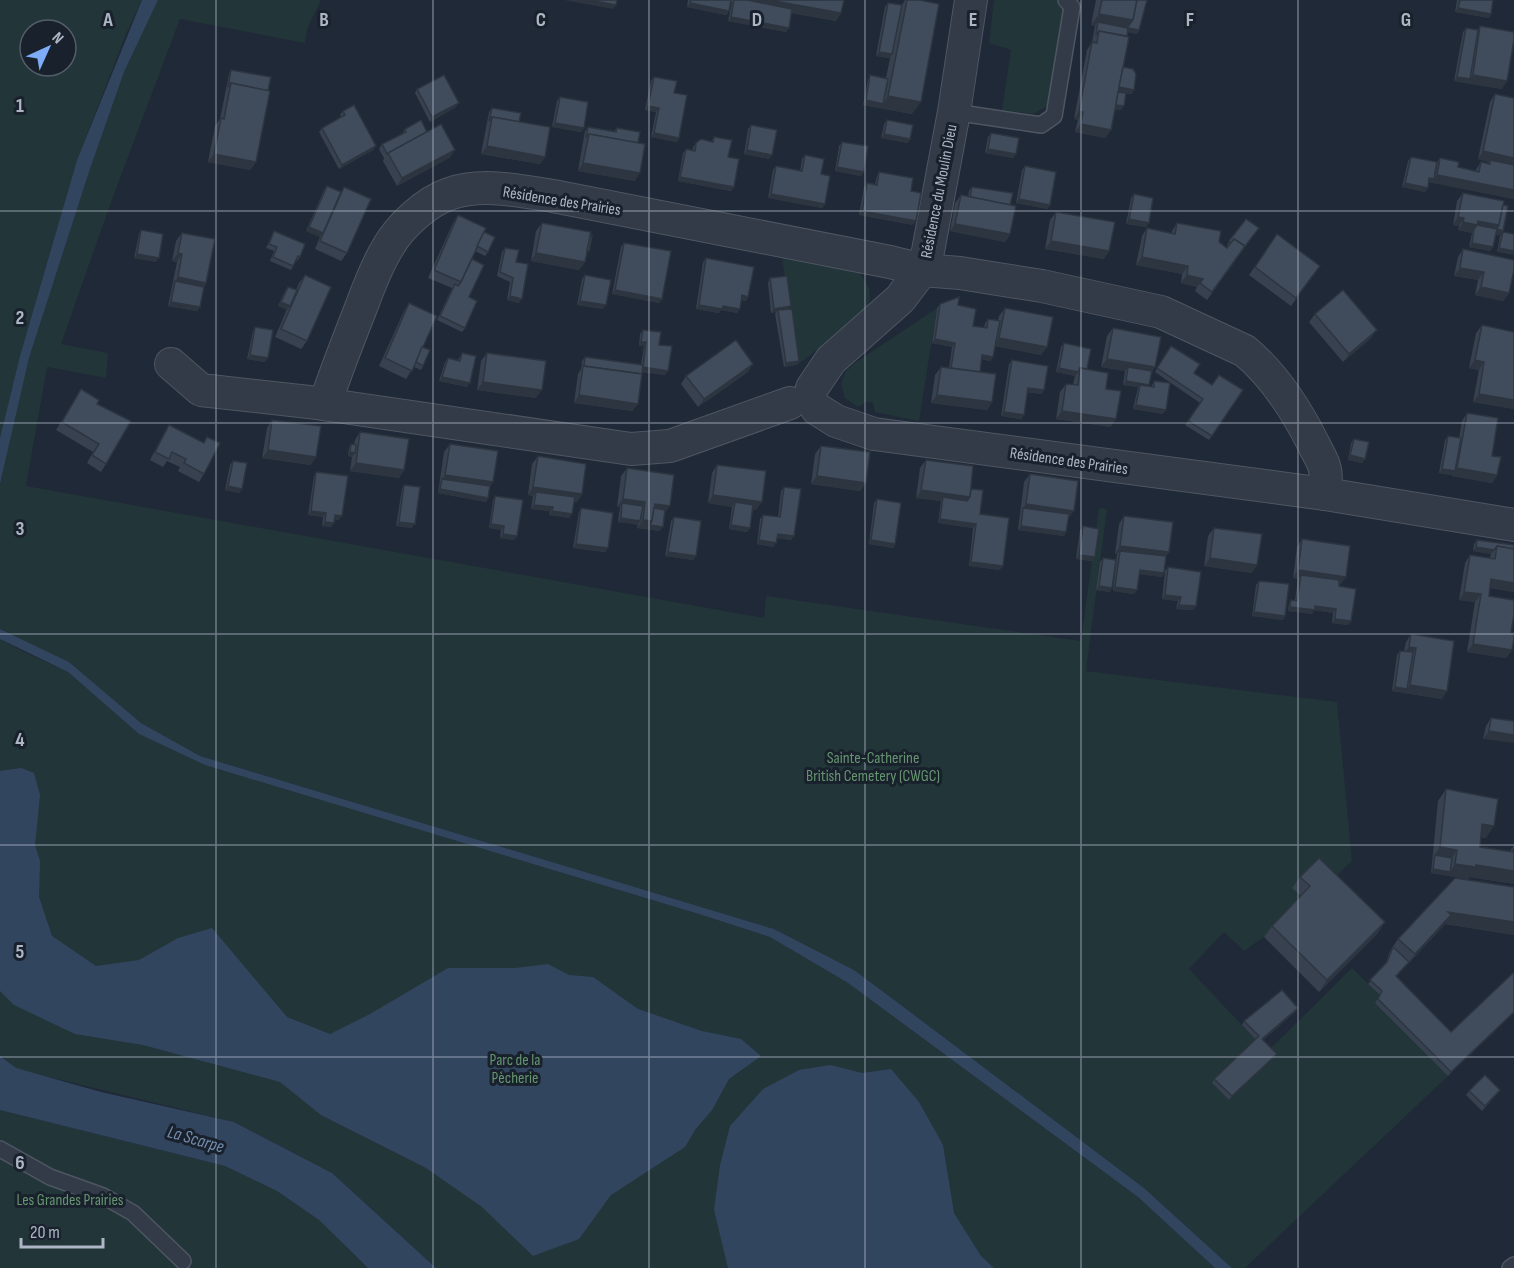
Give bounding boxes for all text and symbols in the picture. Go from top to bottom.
text: A [102,8,113,32]
text: B [319,8,329,32]
text: C [536,8,546,32]
text: D [752,8,762,32]
text: E [969,8,977,32]
text: F [1186,8,1194,32]
text: G [1401,8,1411,32]
north arrow [18,18,78,78]
text: N [48,29,67,48]
text: 1 [16,94,24,118]
street label: Résidence du Moulin Dieu [917,123,962,260]
street label: Résidence des Prairies [502,183,622,220]
text: 2 [16,306,24,330]
street label: Résidence des Prairies [1009,444,1129,479]
text: 3 [16,517,25,541]
text: 4 [15,728,25,752]
park label: Sainte-Catherine British Cemetery (CWGC) [806,749,940,786]
text: 5 [16,940,25,964]
park label: Parc de la Pècherie [490,1051,540,1088]
water label: La Scarpe [165,1121,226,1158]
text: 6 [15,1151,25,1175]
park label: Les Grandes Prairies [16,1191,124,1210]
scale bar [21,1211,104,1249]
text: 20 m [30,1222,60,1243]

